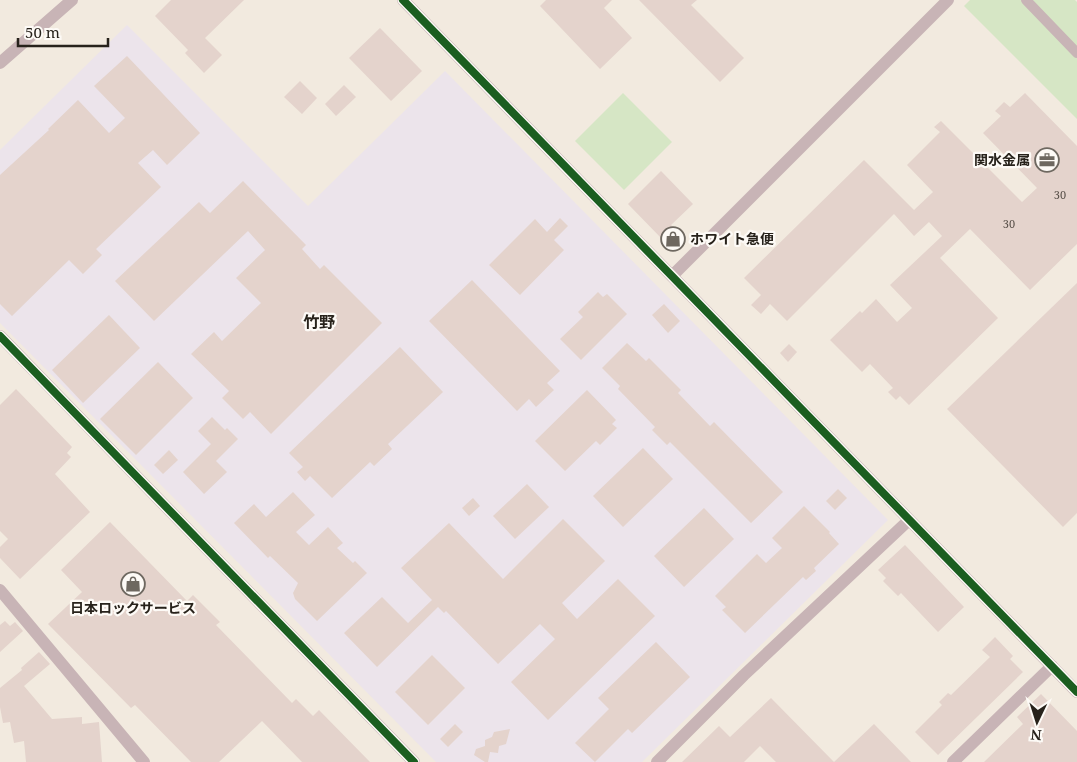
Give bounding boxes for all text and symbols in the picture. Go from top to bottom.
scale bar [18,15,108,47]
text: 50 m [25,22,60,42]
office icon: 関水金属 [1034,147,1060,173]
place label: 関水金属 [974,150,1030,169]
house number: 30 [1054,187,1066,202]
house number: 30 [1003,216,1015,231]
shop icon: ホワイト急便 [660,226,686,252]
place label: ホワイト急便 [690,229,774,248]
district label: 竹野 [303,311,335,333]
shop icon: 日本ロックサービス [120,571,146,597]
place label: 日本ロックサービス [70,598,196,617]
north arrow [1012,697,1062,747]
text: N [1030,726,1042,745]

